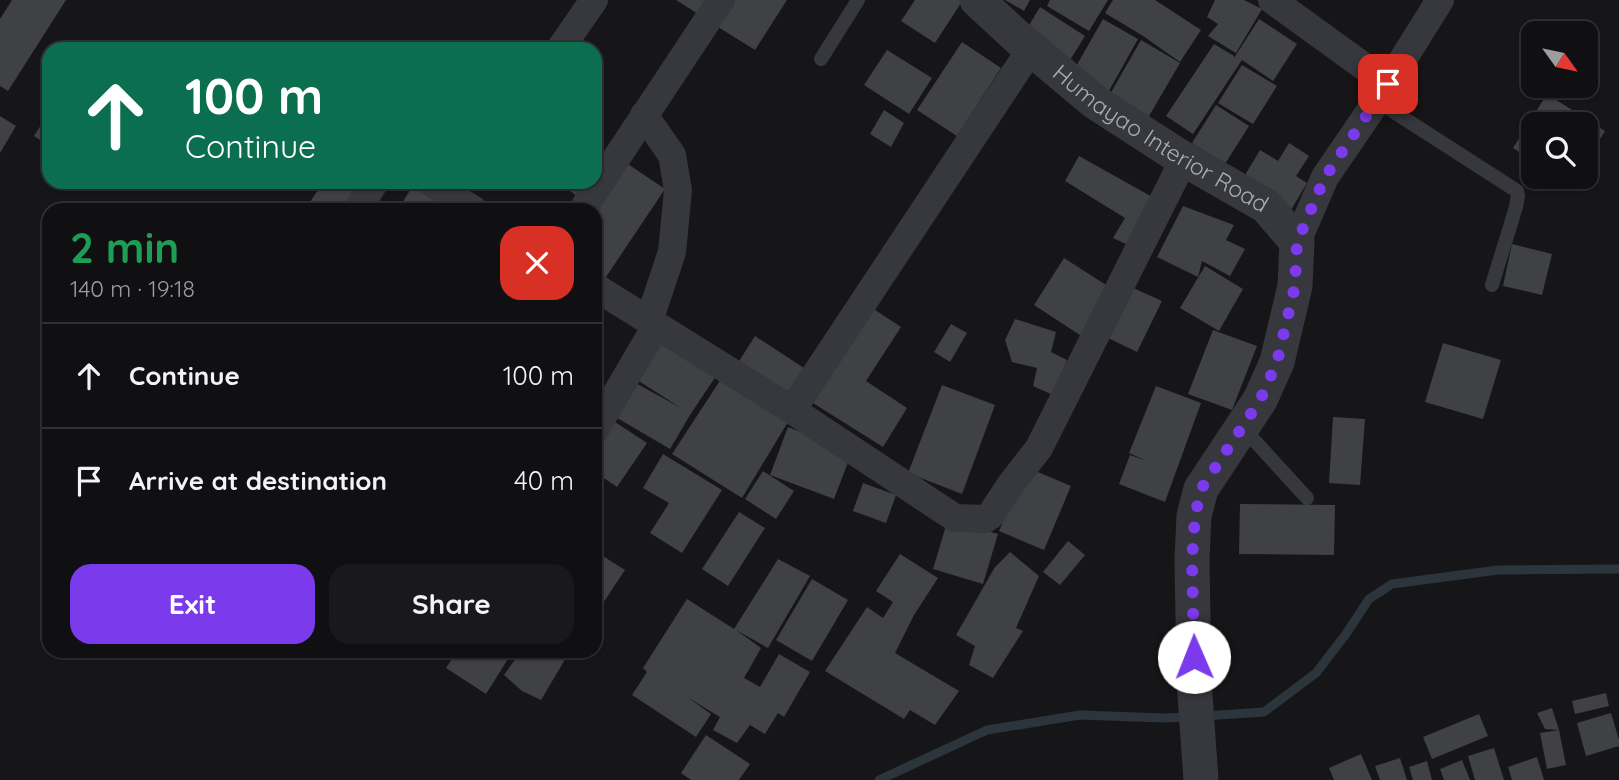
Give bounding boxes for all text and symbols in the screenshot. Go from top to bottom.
north arrow [1521,21,1598,98]
map controls [1521,21,1598,189]
pin [1358,54,1418,114]
street label: Humayao Interior Road [1047,58,1274,218]
text: 100 m [185,65,323,126]
icon: arrive [1369,65,1407,103]
icon: ahead [70,70,161,161]
button: search [1521,112,1598,189]
text: Continue [185,126,316,166]
text: 2 min [70,221,179,274]
button: close [500,226,574,300]
text: 140 m · 19:18 [70,274,195,303]
icon: ahead [70,357,108,395]
text: Continue [129,359,240,392]
text: 100 m [503,359,574,392]
icon: arrive [70,462,108,500]
text: Arrive at destination [129,464,387,497]
text: 40 m [514,464,574,497]
button: Exit [70,564,315,644]
button: Share [329,564,574,644]
position arrow [1157,620,1231,694]

